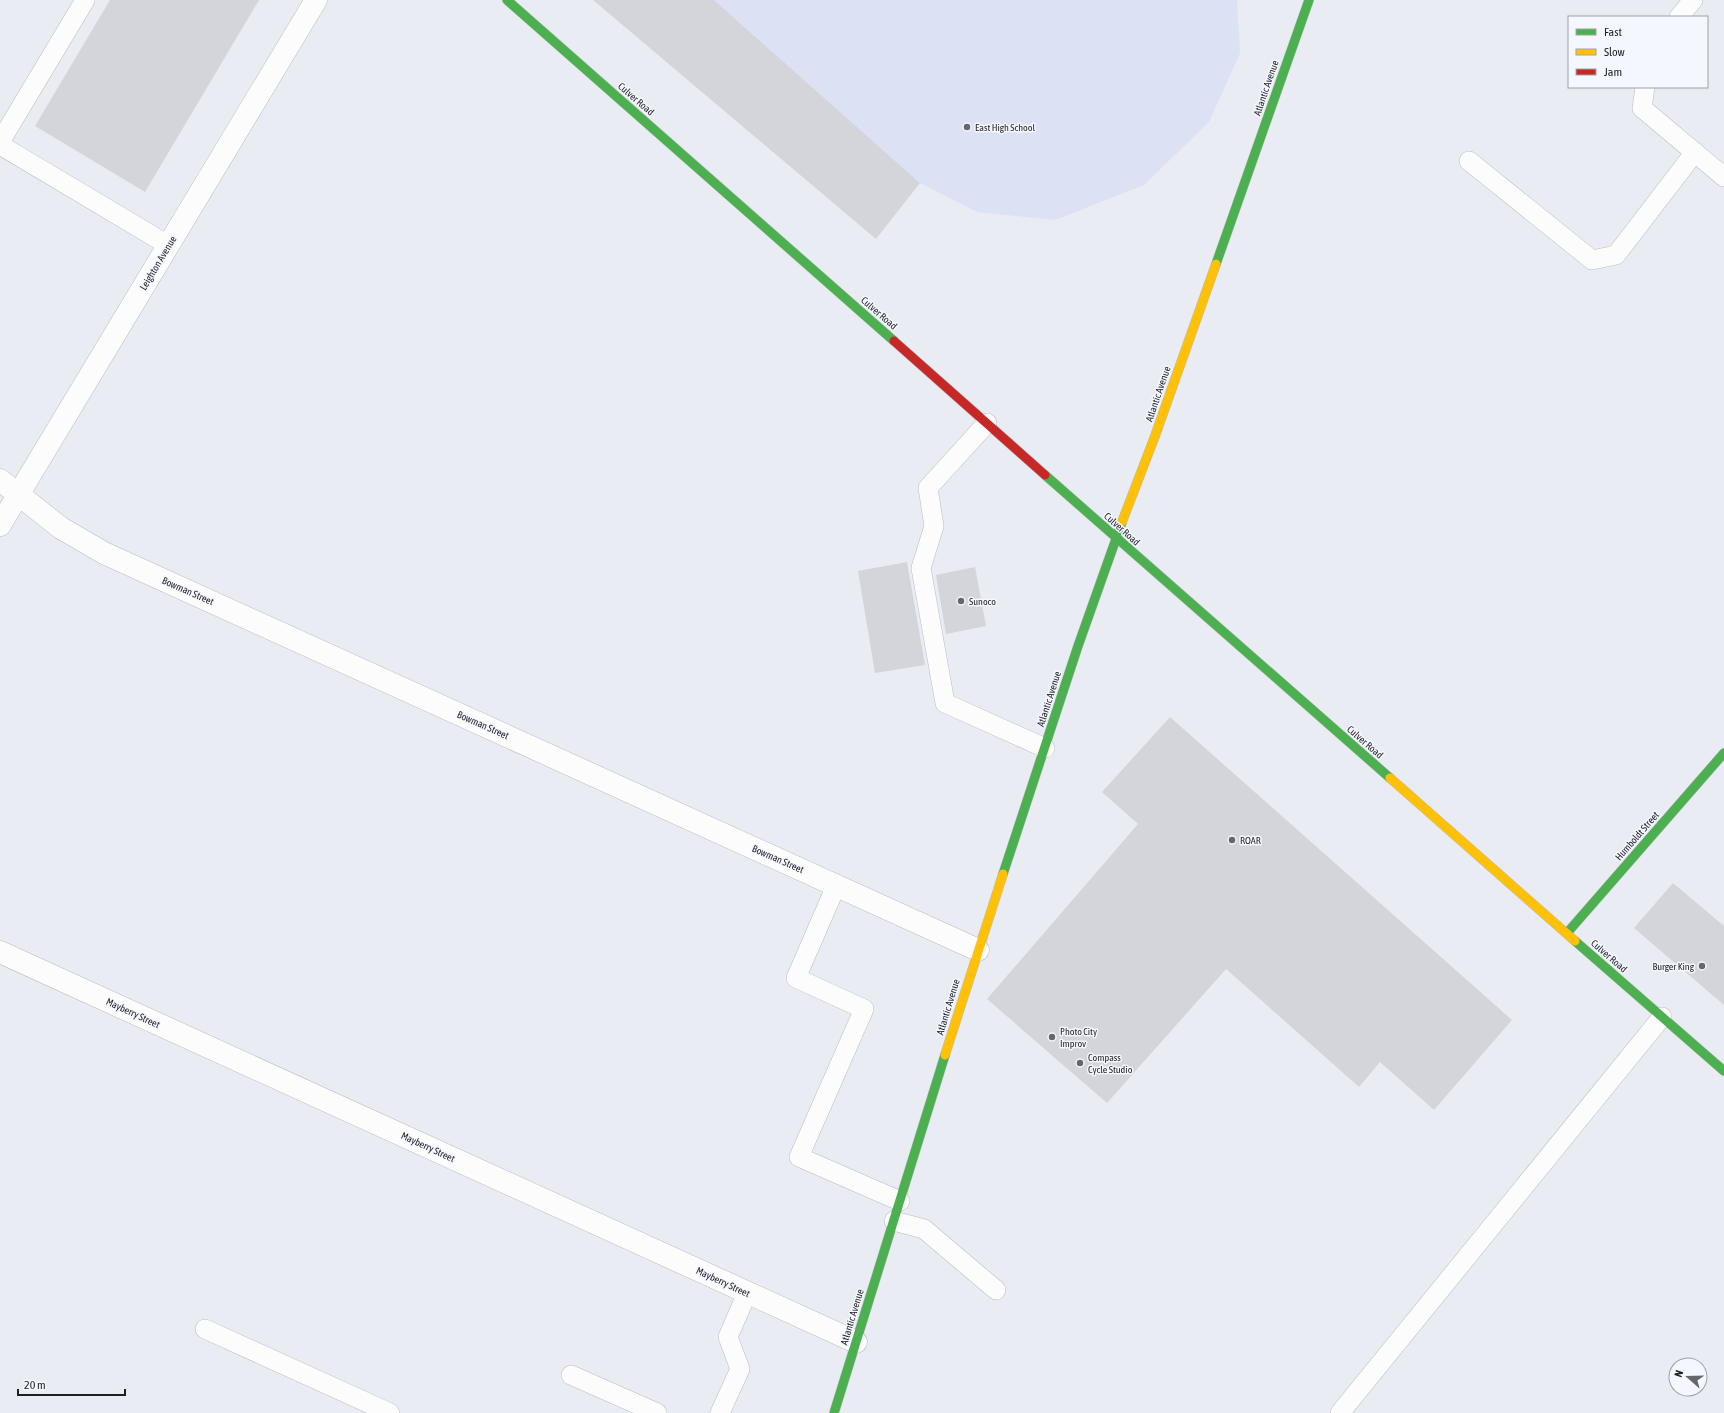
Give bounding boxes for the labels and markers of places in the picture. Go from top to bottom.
marker: East High School [962,122,972,132]
place label: East High School [975,122,1035,133]
marker: Sunoco [956,596,966,606]
place label: Sunoco [969,596,996,607]
marker: ROAR [1227,835,1237,845]
place label: ROAR [1240,835,1261,846]
place label: Burger King [1652,961,1695,972]
marker: Burger King [1697,961,1707,971]
place label: Photo City Improv [1060,1026,1097,1049]
marker: Photo City Improv [1047,1032,1057,1042]
place label: Compass Cycle Studio [1088,1052,1133,1075]
marker: Compass Cycle Studio [1075,1058,1085,1068]

